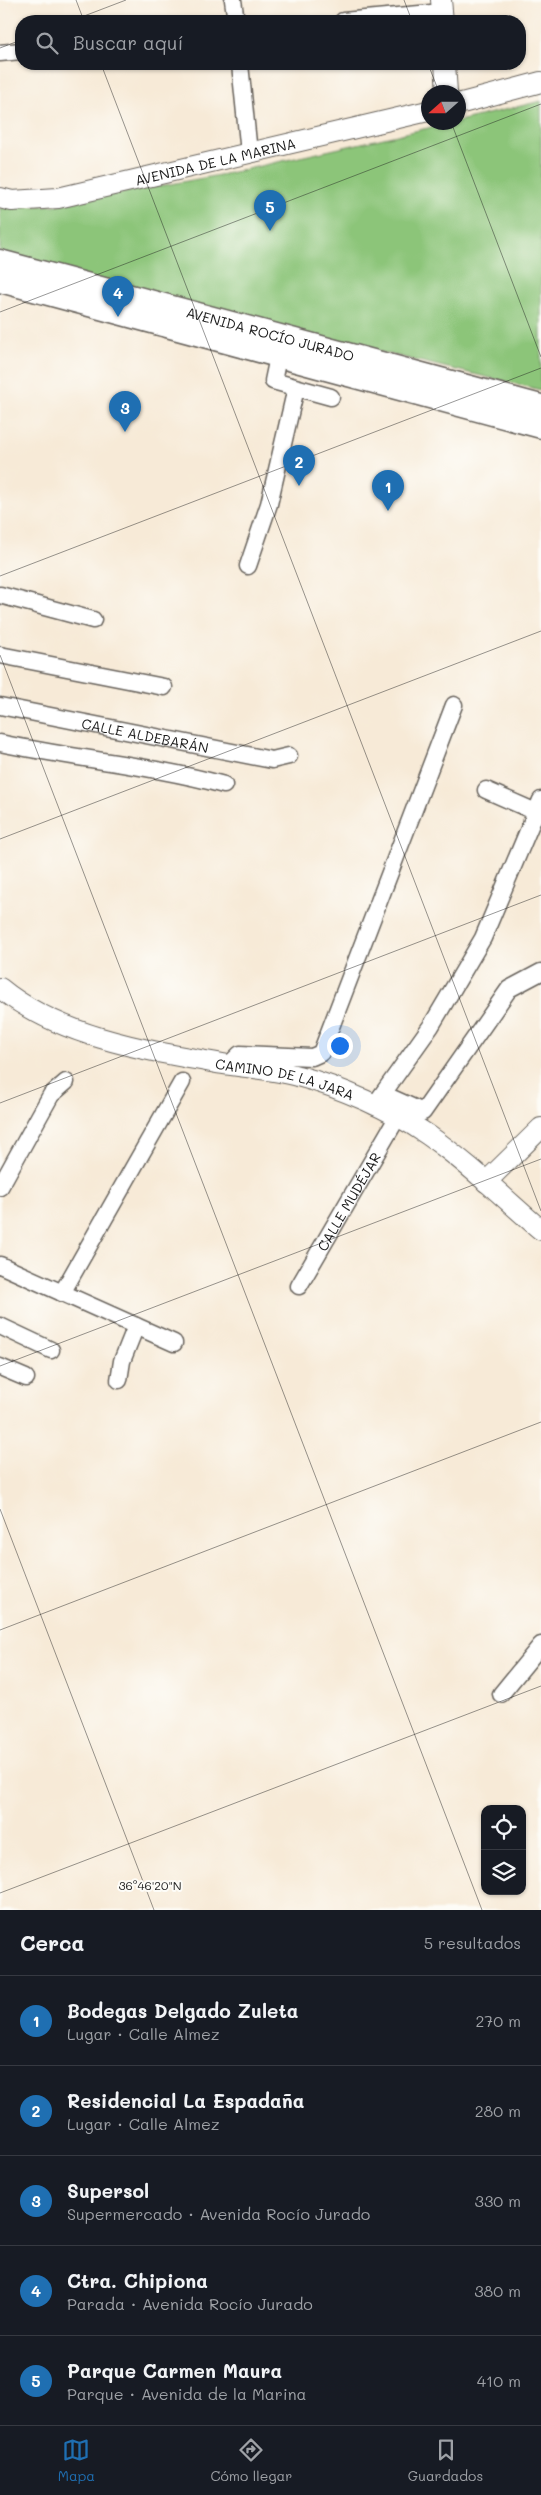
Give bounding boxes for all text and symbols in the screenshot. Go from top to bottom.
search box [15,15,526,70]
icon: search [33,29,61,57]
text: Buscar aquí [73,30,183,55]
north arrow [421,85,466,130]
street label: AVENIDA DE LA MARINA [133,133,298,189]
pin: 5 [254,190,286,231]
pin: 4 [102,276,134,317]
street label: AVENIDA ROCÍO JURADO [184,302,357,365]
pin: 3 [109,391,141,432]
pin: 2 [283,445,315,486]
pin: 1 [372,470,404,511]
street label: CALLE ALDEBARÁN [80,713,210,757]
your location [327,1033,353,1059]
street label: CAMINO DE LA JARA [214,1053,357,1104]
street label: CALLE MUDÉJAR [312,1148,385,1254]
map controls [481,1805,526,1895]
button: locate [481,1805,526,1850]
button: layers [481,1850,526,1895]
text: 36°46'20"N [118,1877,182,1893]
text: Cerca [20,1929,85,1956]
text: 5 resultados [424,1932,521,1953]
text: Bodegas Delgado Zuleta [67,1998,299,2023]
text: 1 [32,2010,40,2031]
text: 270 m [475,2010,521,2031]
text: Lugar · Calle Almez [67,2023,220,2044]
text: Residencial La Espadaña [67,2088,304,2113]
text: 2 [32,2100,40,2121]
text: 280 m [475,2100,521,2121]
text: Lugar · Calle Almez [67,2113,220,2134]
text: Supersol [67,2178,149,2203]
text: 3 [31,2190,41,2211]
text: 330 m [475,2190,521,2211]
text: Supermercado · Avenida Rocío Jurado [67,2203,370,2224]
text: Ctra. Chipiona [67,2268,208,2293]
text: 4 [31,2280,41,2301]
text: 380 m [474,2280,521,2301]
text: Parada · Avenida Rocío Jurado [67,2293,313,2314]
text: Parque Carmen Maura [67,2358,282,2383]
text: 5 [31,2370,41,2391]
text: 410 m [477,2370,521,2391]
text: Parque · Avenida de la Marina [67,2383,307,2404]
tab: Mapa [58,2436,95,2485]
tab: Cómo llegar [211,2436,292,2485]
tab: Guardados [408,2436,483,2485]

